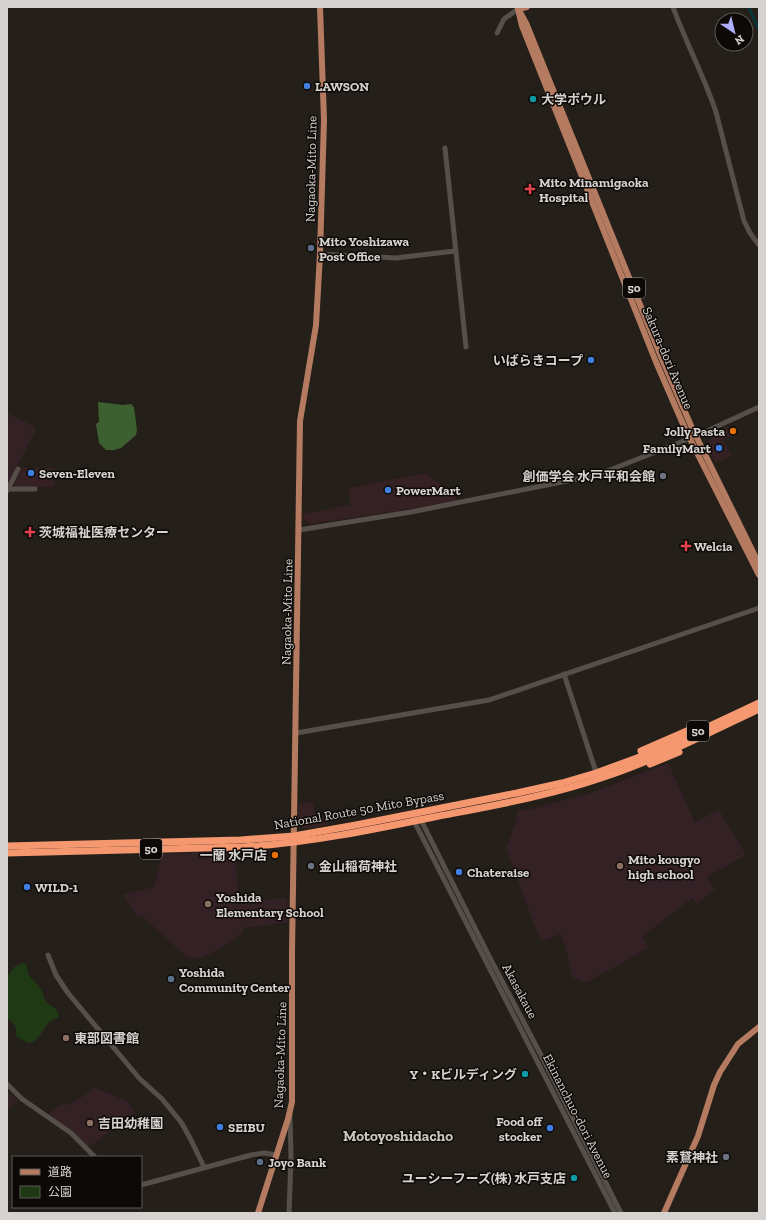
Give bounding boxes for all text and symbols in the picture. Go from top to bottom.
north arrow [714,12,754,52]
text: N [732,32,747,48]
place label: LAWSON [315,79,369,94]
marker: LAWSON [302,81,312,91]
place label: 大学ボウル [541,92,606,107]
marker: 大学ボウル [528,94,538,104]
street label: Nagaoka-Mito Line [303,116,319,222]
place label: Mito Minamigaoka Hospital [539,175,649,205]
marker: Mito Minamigaoka Hospital [524,183,536,195]
place label: Mito Yoshizawa Post Office [319,234,410,264]
marker: Mito Yoshizawa Post Office [306,243,316,253]
road number: 50 [623,278,645,298]
street label: Sakura-dori Avenue [640,304,696,412]
place label: いばらきコープ [493,353,583,368]
marker: いばらきコープ [586,355,596,365]
place label: Jolly Pasta [664,424,725,439]
marker: Jolly Pasta [728,426,738,436]
place label: FamilyMart [643,441,712,456]
marker: FamilyMart [714,443,724,453]
place label: Seven-Eleven [39,466,115,481]
marker: Seven-Eleven [26,468,36,478]
place label: 創価学会 水戸平和会館 [523,469,655,484]
marker: 創価学会 水戸平和会館 [658,471,668,481]
place label: PowerMart [396,483,461,498]
marker: PowerMart [383,485,393,495]
place label: 茨城福祉医療センター [39,525,169,540]
marker: 茨城福祉医療センター [24,526,36,538]
place label: Welcia [694,539,733,554]
marker: Welcia [681,541,691,551]
street label: Nagaoka-Mito Line [279,559,295,665]
road number: 50 [687,721,709,741]
street label: National Route 50 Mito Bypass [273,788,445,832]
road number: 50 [140,839,162,859]
place label: 一蘭 水戸店 [200,848,267,863]
marker: 一蘭 水戸店 [270,850,280,860]
place label: Mito kougyo high school [628,852,701,882]
place label: 金山稲荷神社 [319,859,397,874]
marker: 金山稲荷神社 [306,861,316,871]
marker: Mito kougyo high school [615,861,625,871]
place label: Chateraise [467,865,530,880]
marker: Chateraise [454,867,464,877]
place label: WILD-1 [35,880,79,895]
marker: WILD-1 [22,882,32,892]
place label: Yoshida Elementary School [216,890,324,920]
marker: Yoshida Elementary School [203,899,213,909]
street label: Akasakaue [499,961,541,1021]
place label: Yoshida Community Center [179,965,290,995]
marker: Yoshida Community Center [166,974,176,984]
street label: Nagaoka-Mito Line [271,1001,289,1109]
place label: 東部図書館 [74,1031,139,1046]
marker: 東部図書館 [61,1033,71,1043]
street label: Ekinanchuo-dori Avenue [540,1051,616,1181]
place label: Y・Kビルディング [410,1067,517,1082]
marker: Y・Kビルディング [520,1069,530,1079]
place label: Food off stocker [496,1114,544,1144]
place label: 吉田幼稚園 [98,1116,163,1131]
marker: 吉田幼稚園 [85,1118,95,1128]
place label: SEIBU [228,1120,265,1135]
marker: SEIBU [215,1122,225,1132]
marker: Food off stocker [545,1123,555,1133]
district label: Motoyoshidacho [343,1127,453,1145]
place label: 素鵞神社 [666,1150,718,1165]
marker: 素鵞神社 [721,1152,731,1162]
place label: Joyo Bank [268,1155,326,1170]
legend [12,1156,142,1208]
marker: Joyo Bank [255,1157,265,1167]
text: 道路 [48,1165,72,1179]
place label: ユーシーフーズ(株) 水戸支店 [402,1171,566,1186]
marker: ユーシーフーズ(株) 水戸支店 [569,1173,579,1183]
text: 公園 [48,1185,72,1199]

